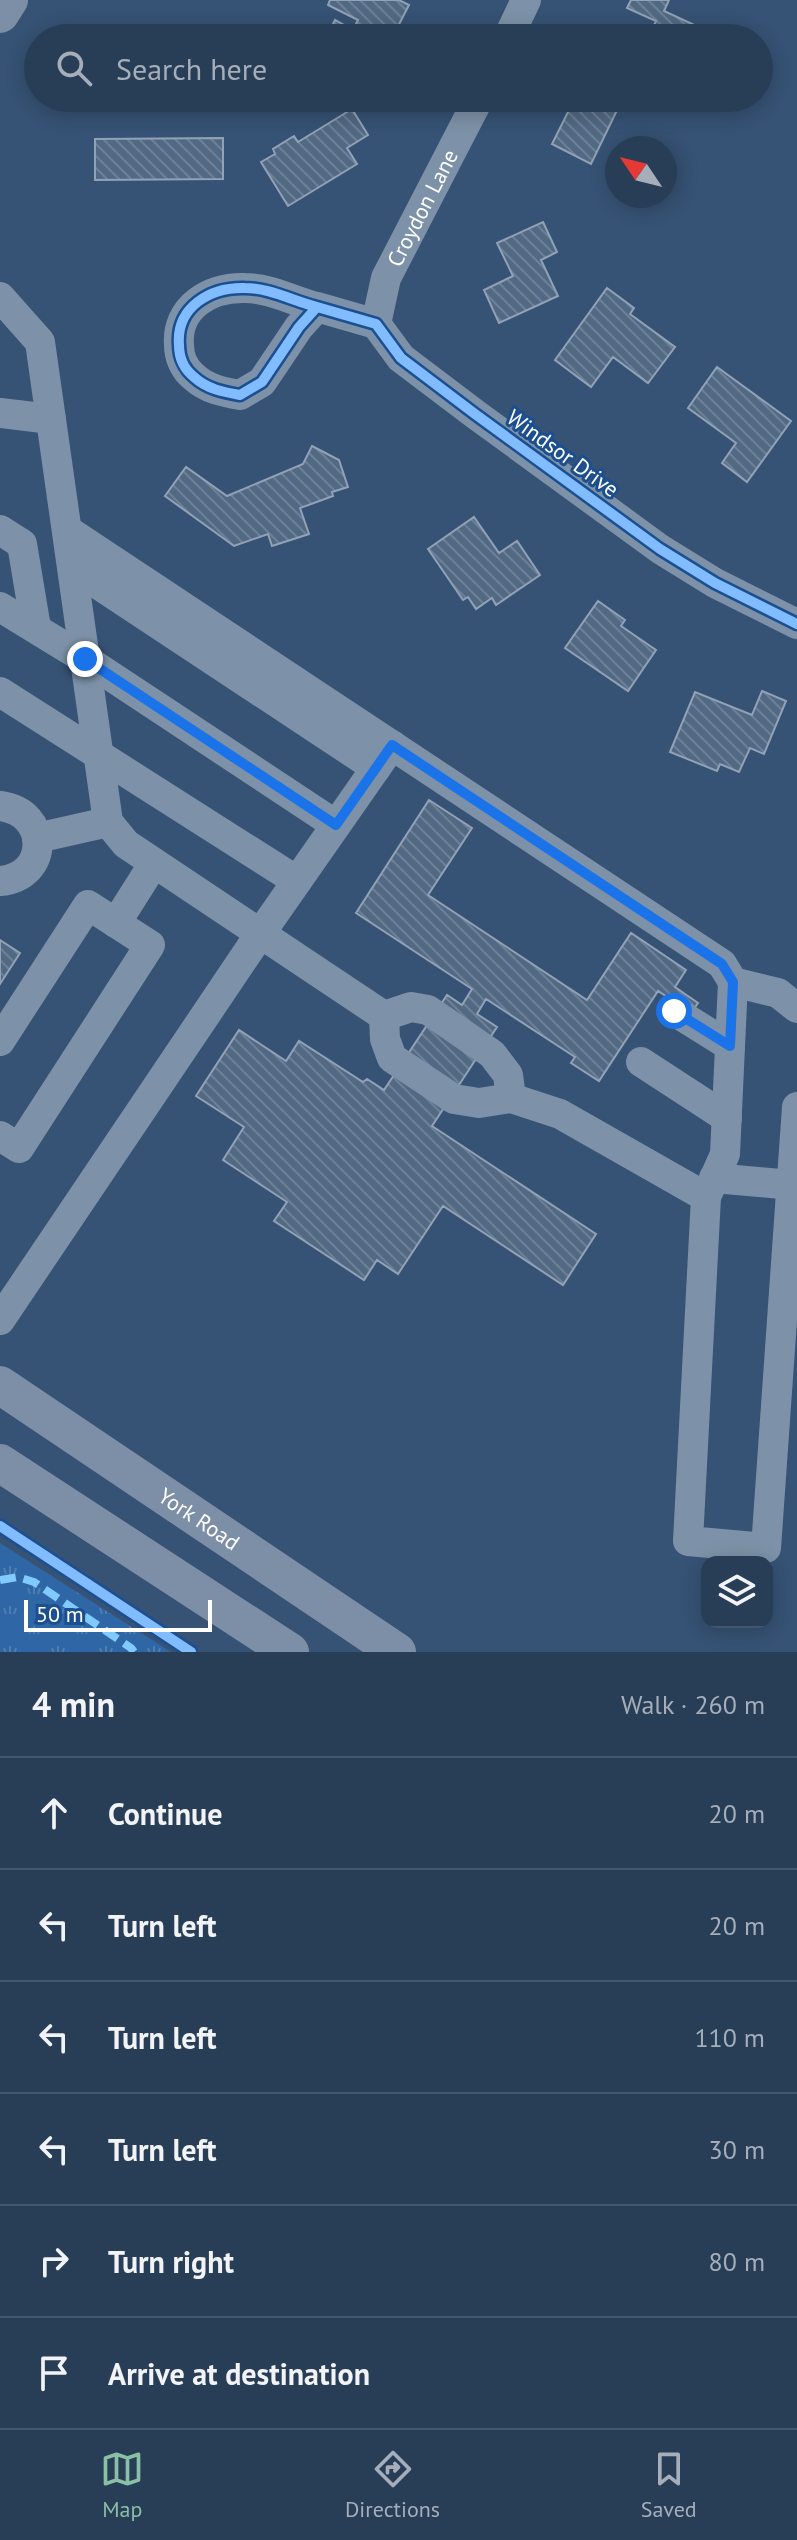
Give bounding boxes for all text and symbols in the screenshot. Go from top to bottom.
search box [24,24,773,112]
icon: search [52,46,96,90]
text: Search here [116,49,267,88]
north arrow [605,136,677,208]
street label: Croydon Lane [380,145,464,271]
street label: Windsor Drive [501,403,625,503]
route end [67,641,103,677]
route start [656,993,692,1029]
street label: York Road [153,1482,245,1556]
map controls [701,1556,773,1628]
button: layers [701,1556,773,1628]
scale bar [24,1596,212,1632]
text: 50 m [36,1600,84,1628]
text: 4 min [32,1682,115,1726]
text: Walk · 260 m [621,1688,765,1721]
icon: ahead [32,1791,76,1835]
text: Continue [108,1794,222,1833]
text: 20 m [709,1797,765,1830]
icon: left [32,1903,76,1947]
text: Turn left [108,1906,216,1945]
text: 20 m [709,1909,765,1942]
icon: left [32,2015,76,2059]
text: Turn left [108,2018,216,2057]
text: 110 m [694,2021,765,2054]
icon: left [32,2127,76,2171]
text: Turn left [108,2130,216,2169]
text: 30 m [709,2133,765,2166]
icon: right [32,2239,76,2283]
text: Turn right [108,2242,234,2281]
text: 80 m [709,2245,765,2278]
icon: arrive [32,2351,76,2395]
text: Arrive at destination [108,2354,370,2393]
tab: Map [100,2447,144,2523]
tab: Directions [345,2447,440,2523]
tab: Saved [641,2447,697,2523]

